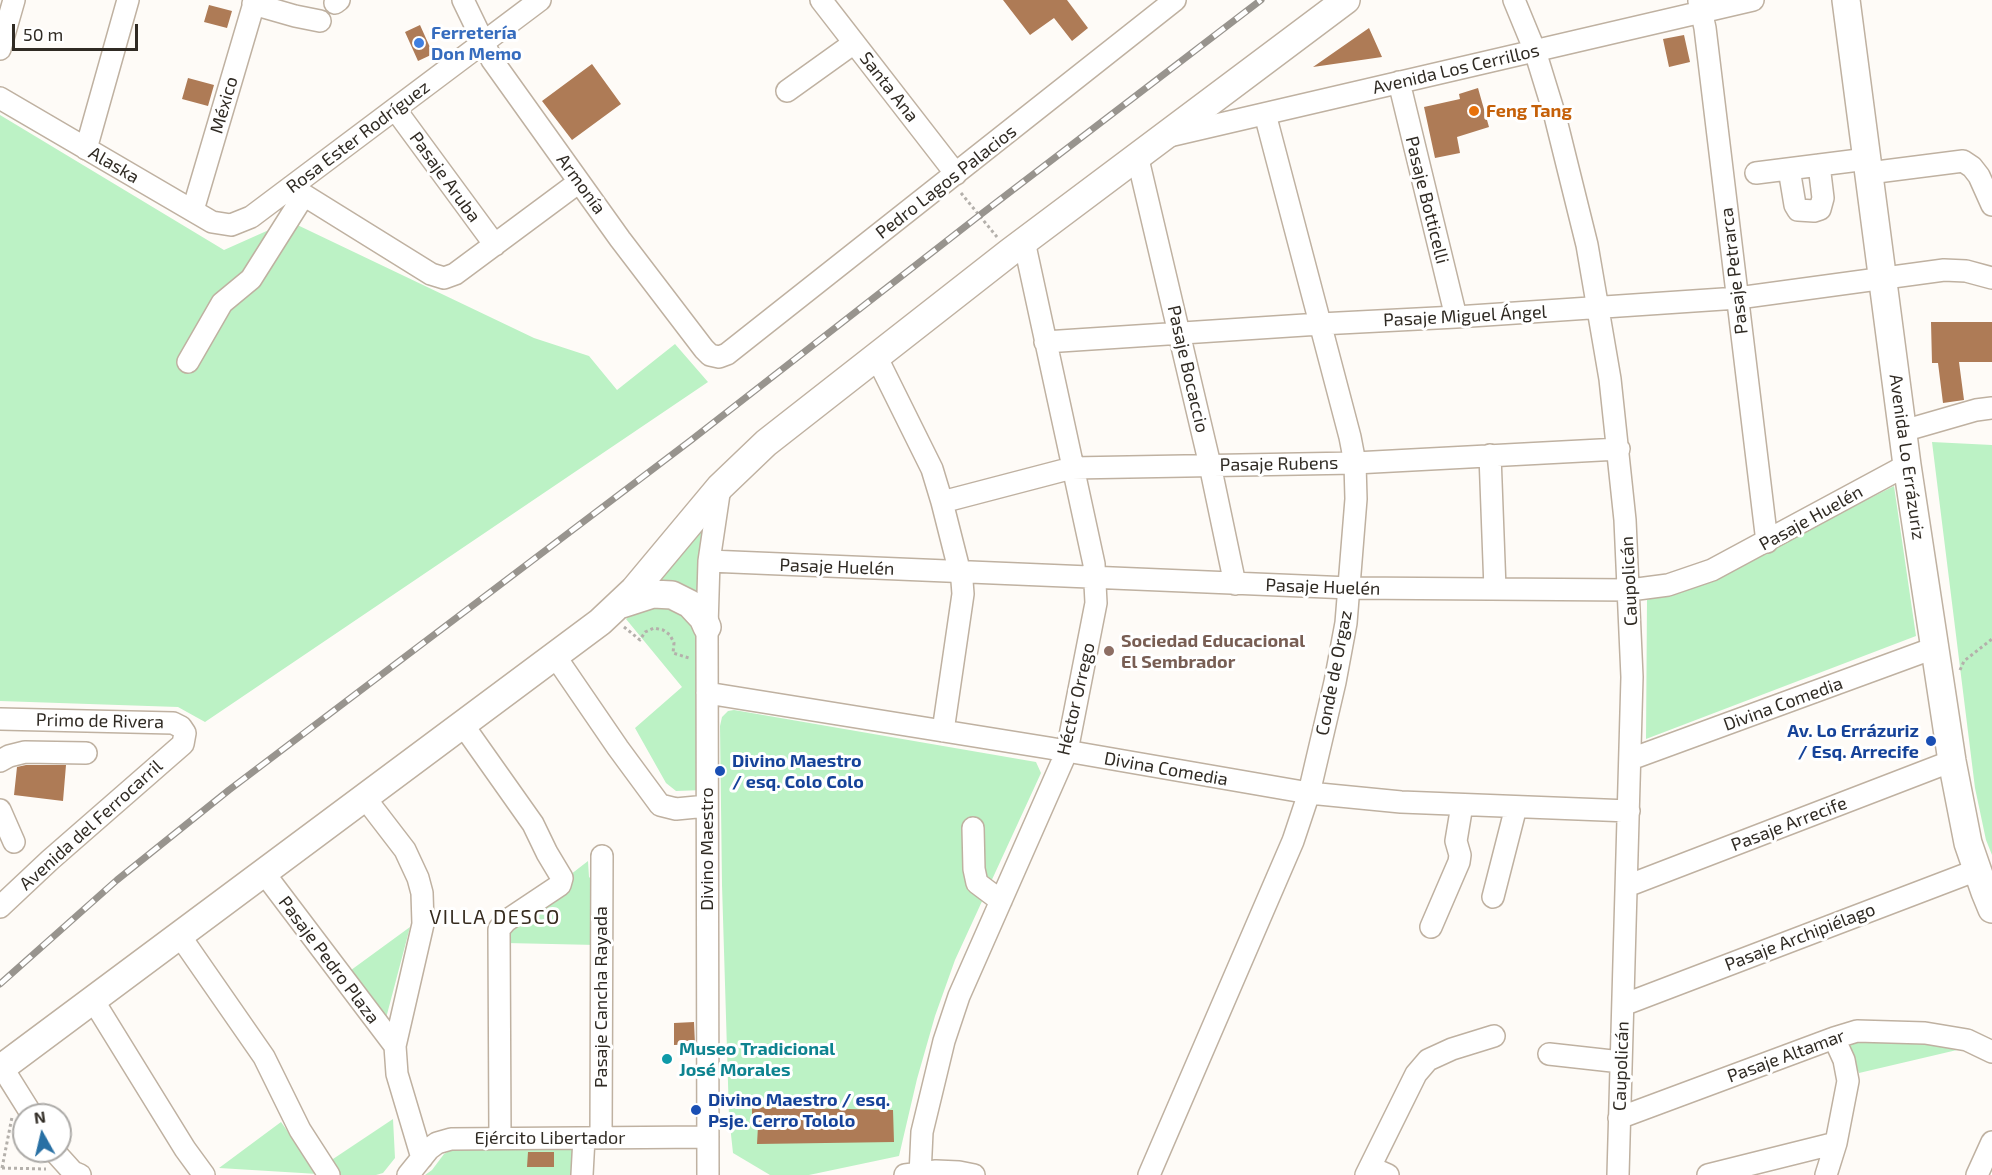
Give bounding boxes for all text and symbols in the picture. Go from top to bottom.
scale bar [15,12,141,50]
place label: Ferretería Don Memo [431,22,522,64]
text: 50 m [23,23,63,45]
marker: Ferretería Don Memo [412,36,426,50]
street label: Avenida Los Cerrillos [1370,39,1542,99]
street label: Santa Ana [855,48,923,126]
street label: México [206,74,242,136]
street label: Rosa Ester Rodríguez [282,76,434,198]
place label: Feng Tang [1486,100,1572,122]
marker: Feng Tang [1467,104,1481,118]
street label: Pedro Lagos Palacios [871,120,1021,244]
street label: Pasaje Aruba [405,128,485,226]
street label: Pasaje Botticelli [1401,134,1453,266]
street label: Alaska [85,142,143,188]
street label: Armonía [552,150,610,218]
street label: Pasaje Petrarca [1716,206,1752,336]
street label: Pasaje Miguel Ángel [1383,301,1547,331]
street label: Pasaje Bocaccio [1163,303,1213,435]
street label: Avenida Lo Errázuriz [1885,373,1929,541]
street label: Pasaje Rubens [1220,452,1338,476]
street label: Pasaje Huelén [1755,481,1867,555]
street label: Caupolicán [1616,535,1642,627]
street label: Pasaje Huelén [779,554,895,580]
street label: Pasaje Huelén [1265,574,1381,600]
street label: Conde de Orgaz [1311,609,1357,737]
place label: Sociedad Educacional El Sembrador [1121,630,1305,672]
street label: Héctor Orrego [1053,641,1099,757]
marker: Sociedad Educacional El Sembrador [1102,644,1116,658]
street label: Divina Comedia [1720,672,1846,736]
street label: Primo de Rivera [36,709,164,733]
place label: Av. Lo Errázuriz / Esq. Arrecife [1787,720,1919,762]
marker: Av. Lo Errázuriz / Esq. Arrecife [1924,734,1938,748]
street label: Divina Comedia [1102,747,1230,791]
place label: Divino Maestro / esq. Colo Colo [732,750,864,792]
street label: Avenida del Ferrocarril [15,755,167,895]
marker: Divino Maestro / esq. Colo Colo [713,764,727,778]
street label: Divino Maestro [696,787,718,911]
street label: Pasaje Arrecife [1728,792,1850,856]
street label: Pasaje Pedro Plaza [274,892,384,1028]
street label: Pasaje Archipiélago [1722,898,1878,976]
district label: VILLA DESCO [429,905,561,929]
street label: Pasaje Cancha Rayada [590,906,612,1088]
street label: Caupolicán [1609,1021,1633,1111]
street label: Pasaje Altamar [1724,1025,1848,1087]
place label: Museo Tradicional José Morales [679,1038,835,1080]
marker: Museo Tradicional José Morales [660,1052,674,1066]
place label: Divino Maestro / esq. Psje. Cerro Tololo [708,1089,890,1132]
north arrow [12,1103,72,1163]
marker: Divino Maestro / esq. Psje. Cerro Tololo [689,1103,703,1117]
text: N [33,1106,47,1127]
street label: Ejército Libertador [475,1127,625,1149]

